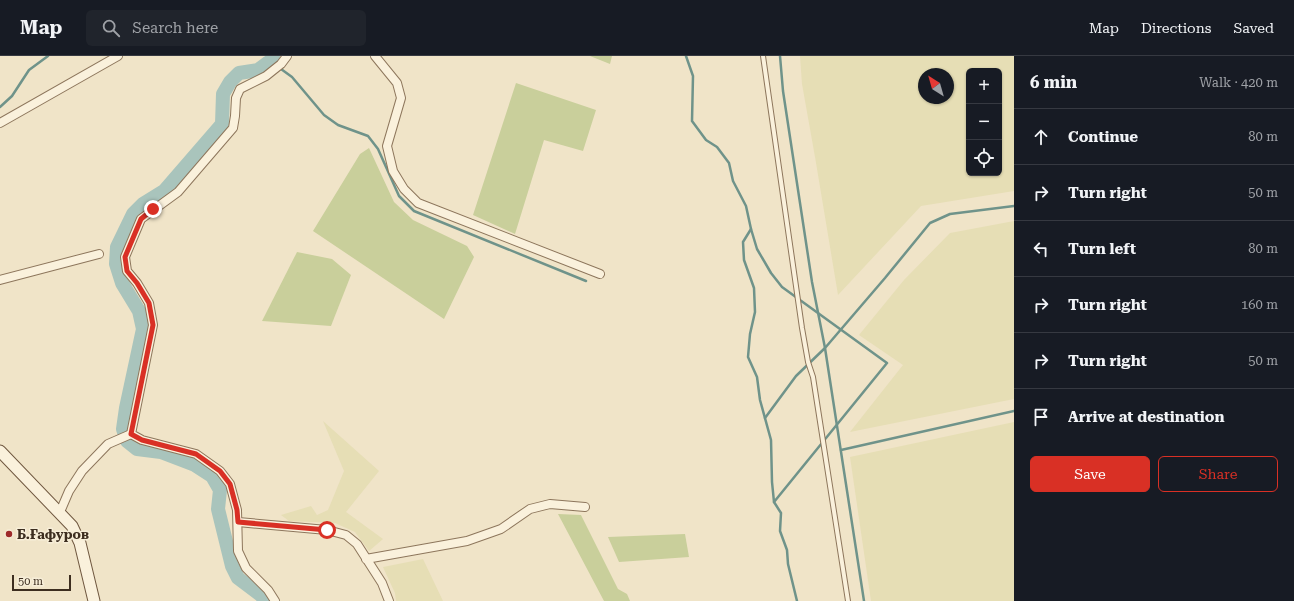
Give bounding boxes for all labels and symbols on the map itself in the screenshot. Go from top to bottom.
north arrow [918,68,954,104]
route end [144,200,162,218]
route start [318,521,336,539]
place label: Б.Ғафуров [17,527,89,542]
marker: Б.Ғафуров [4,529,14,539]
scale bar [12,573,71,592]

